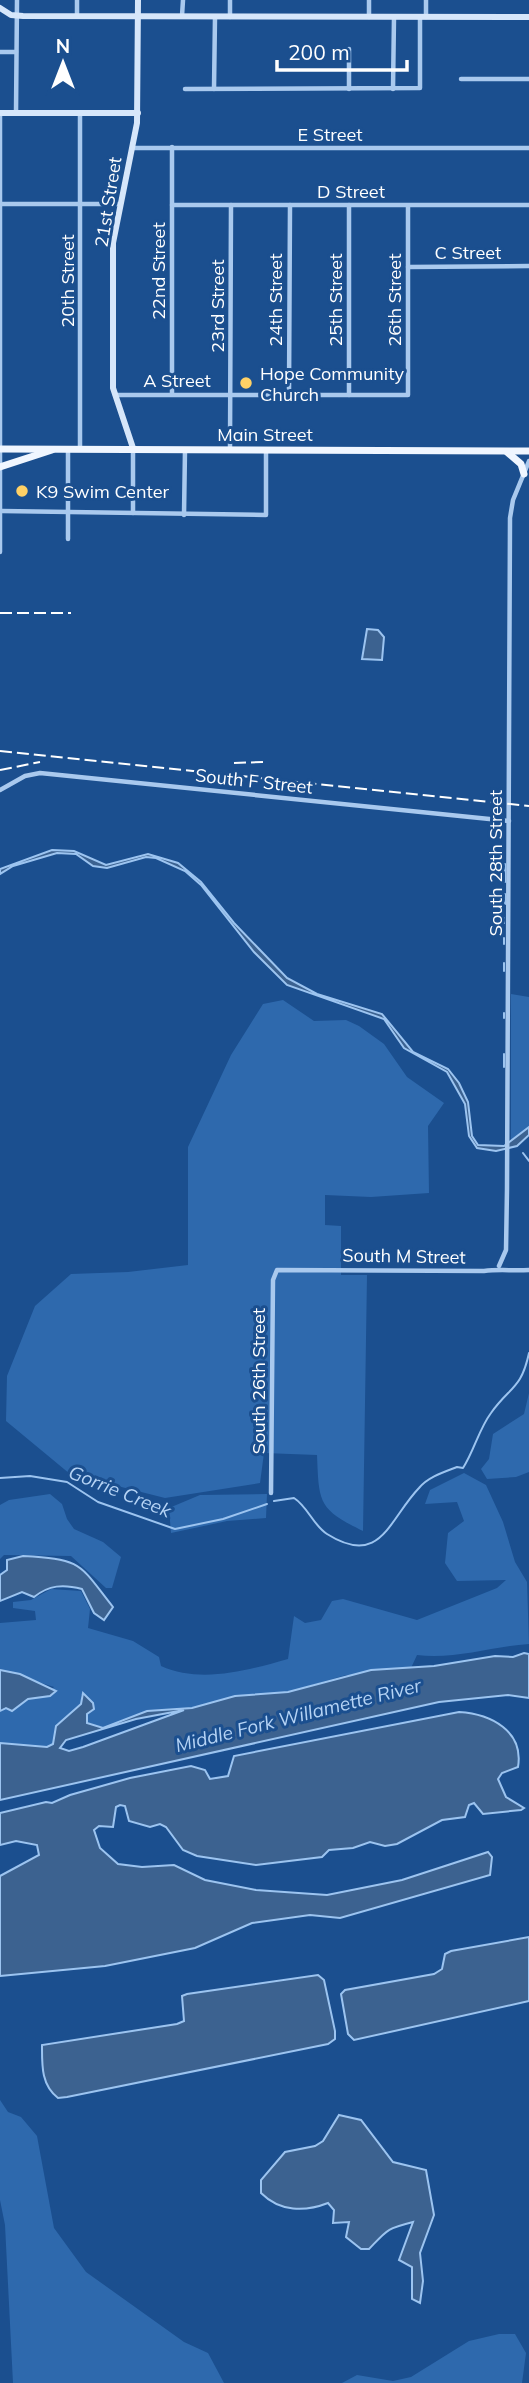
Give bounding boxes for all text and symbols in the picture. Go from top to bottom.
north arrow [28,28,98,98]
scale bar [277,28,406,72]
text: N [56,34,70,58]
text: 200 m [288,39,350,65]
street label: E Street [297,123,363,146]
street label: 21st Street [90,155,126,249]
street label: D Street [317,180,385,203]
street label: 22nd Street [147,222,170,320]
street label: 20th Street [56,235,79,327]
street label: C Street [435,241,501,264]
street label: 24th Street [264,254,287,346]
street label: 25th Street [324,254,347,346]
street label: 26th Street [383,254,406,346]
street label: 23rd Street [206,259,229,353]
place label: Hope Community Church [260,362,405,406]
street label: A Street [143,369,211,392]
marker: Hope Community Church [238,375,254,391]
street label: Main Street [217,423,313,446]
place label: K9 Swim Center [36,480,169,503]
marker: K9 Swim Center [14,483,30,499]
street label: South F Street [194,763,314,799]
street label: South 28th Street [484,790,507,936]
street label: South M Street [342,1243,466,1269]
street label: South 26th Street [247,1308,270,1454]
water label: Gorrie Creek [65,1460,176,1523]
water label: Middle Fork Willamette River [173,1673,424,1757]

